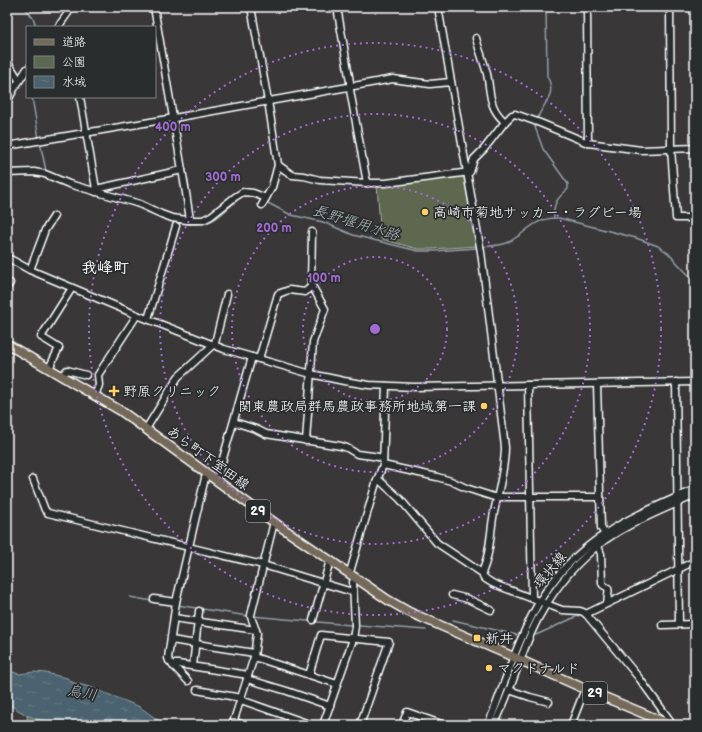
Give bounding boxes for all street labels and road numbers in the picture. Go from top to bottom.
street label: あら町下室田線 [163,422,253,494]
road number: 29 [246,500,270,522]
street label: 環状線 [530,548,570,592]
road number: 29 [583,682,607,704]

